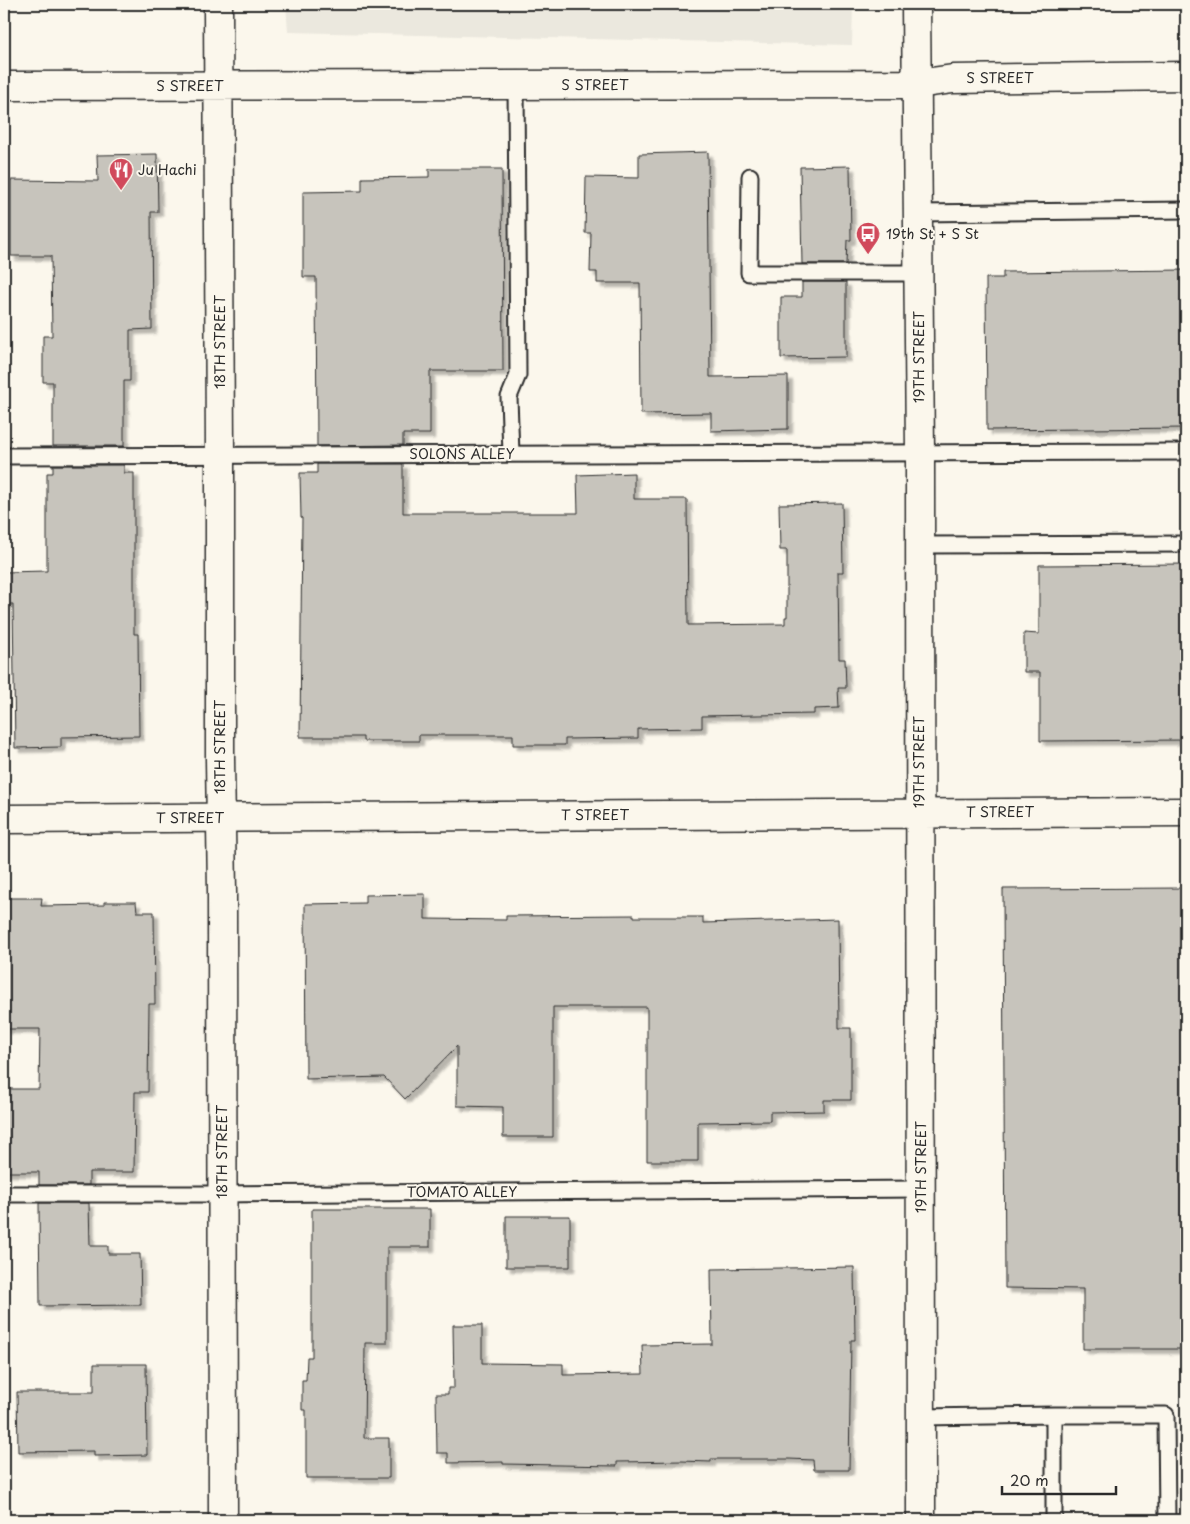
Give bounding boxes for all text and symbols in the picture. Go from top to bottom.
street label: S STREET [966,67,1034,88]
street label: S STREET [561,74,629,95]
street label: S STREET [156,75,224,96]
restaurant icon: Ju Hachi [108,157,134,191]
place label: Ju Hachi [138,159,197,180]
bus stop icon: 19th St + S St [855,221,881,255]
place label: 19th St + S St [886,223,979,244]
street label: 18TH STREET [209,295,230,389]
street label: 19TH STREET [908,311,929,403]
street label: SOLONS ALLEY [409,443,515,464]
street label: 18TH STREET [209,700,230,794]
street label: 19TH STREET [908,716,929,808]
street label: T STREET [966,801,1034,822]
street label: T STREET [561,804,629,825]
street label: T STREET [156,807,224,828]
street label: 18TH STREET [211,1105,232,1199]
street label: 19TH STREET [910,1121,931,1213]
street label: TOMATO ALLEY [407,1181,517,1202]
scale bar [1002,1464,1116,1496]
text: 20 m [1010,1468,1049,1491]

